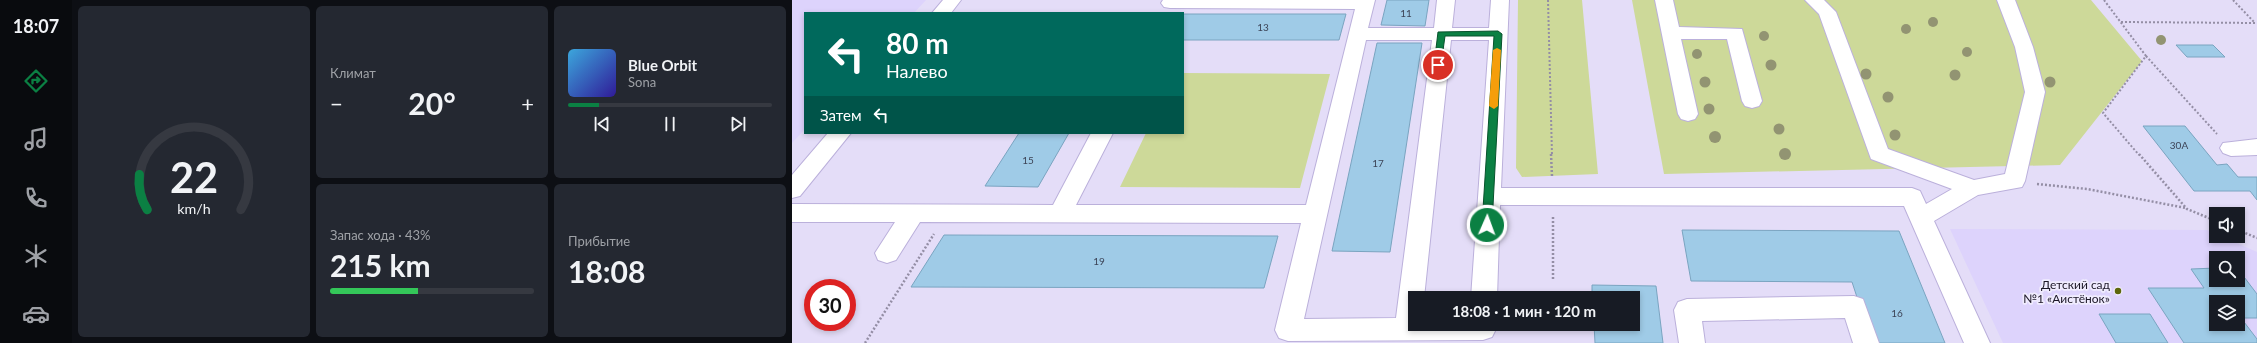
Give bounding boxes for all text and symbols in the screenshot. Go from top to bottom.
house number: 11 [1400,7,1412,19]
text: 18:07 [13,15,59,37]
house number: 13 [1257,21,1269,33]
text: 80 m [886,26,949,60]
icon: left [820,28,872,80]
pin [1421,48,1455,82]
icon: arrive [1427,54,1449,76]
text: Blue Orbit [628,56,697,74]
text: Налево [886,60,948,82]
text: Климат [330,65,376,81]
icon: directions [22,67,50,95]
text: Sona [628,74,656,90]
text: 20° [408,85,456,121]
text: − [330,90,343,117]
text: + [521,90,534,117]
icon: left [870,104,892,126]
text: Затем [820,106,862,124]
icon: previous [591,113,613,135]
icon: pause [659,113,681,135]
icon: next [727,113,749,135]
icon: music [22,125,50,153]
house number: 30А [2170,139,2188,151]
text: 22 [170,151,218,201]
house number: 15 [1022,154,1034,166]
house number: 17 [1372,157,1384,169]
icon: phone [22,184,50,212]
text: km/h [177,199,211,216]
position arrow [1466,204,1508,246]
map controls [2209,207,2245,331]
button: sound [2209,207,2245,243]
text: Запас хода · 43% [330,227,431,243]
text: Прибытие [568,233,630,249]
icon: climate [22,242,50,270]
text: 215 km [330,247,431,283]
button: search [2209,251,2245,287]
text: 18:08 [568,253,645,289]
house number: 19 [1093,255,1105,267]
place label: Детский сад №1 «Аистёнок» [2023,277,2111,306]
speed limit sign: 30 [804,279,856,331]
marker: Детский сад №1 «Аистёнок» [2113,286,2123,296]
button: layers [2209,295,2245,331]
icon: car [22,300,50,328]
text: 18:08 · 1 мин · 120 m [1452,302,1596,320]
house number: 16 [1891,307,1903,319]

